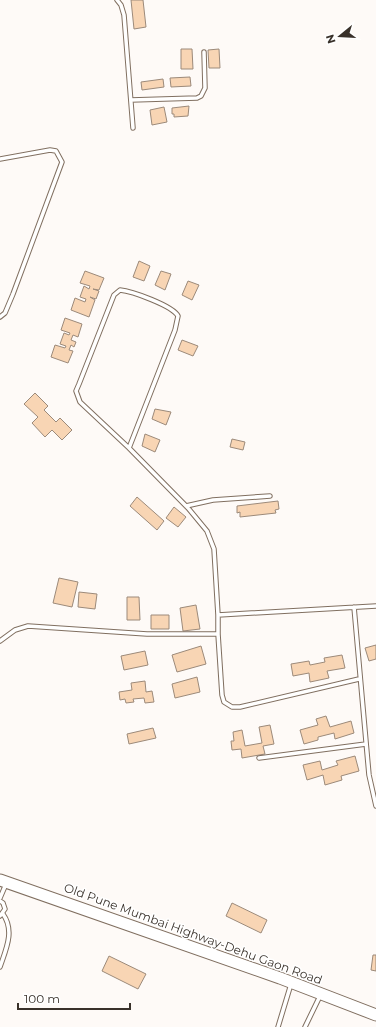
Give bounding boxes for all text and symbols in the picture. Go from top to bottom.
north arrow [320,16,360,56]
text: N [322,33,339,45]
street label: Old Pune Mumbai Highway-Dehu Gaon Road [62,880,324,987]
scale bar [18,985,130,1011]
text: 100 m [24,991,60,1006]

